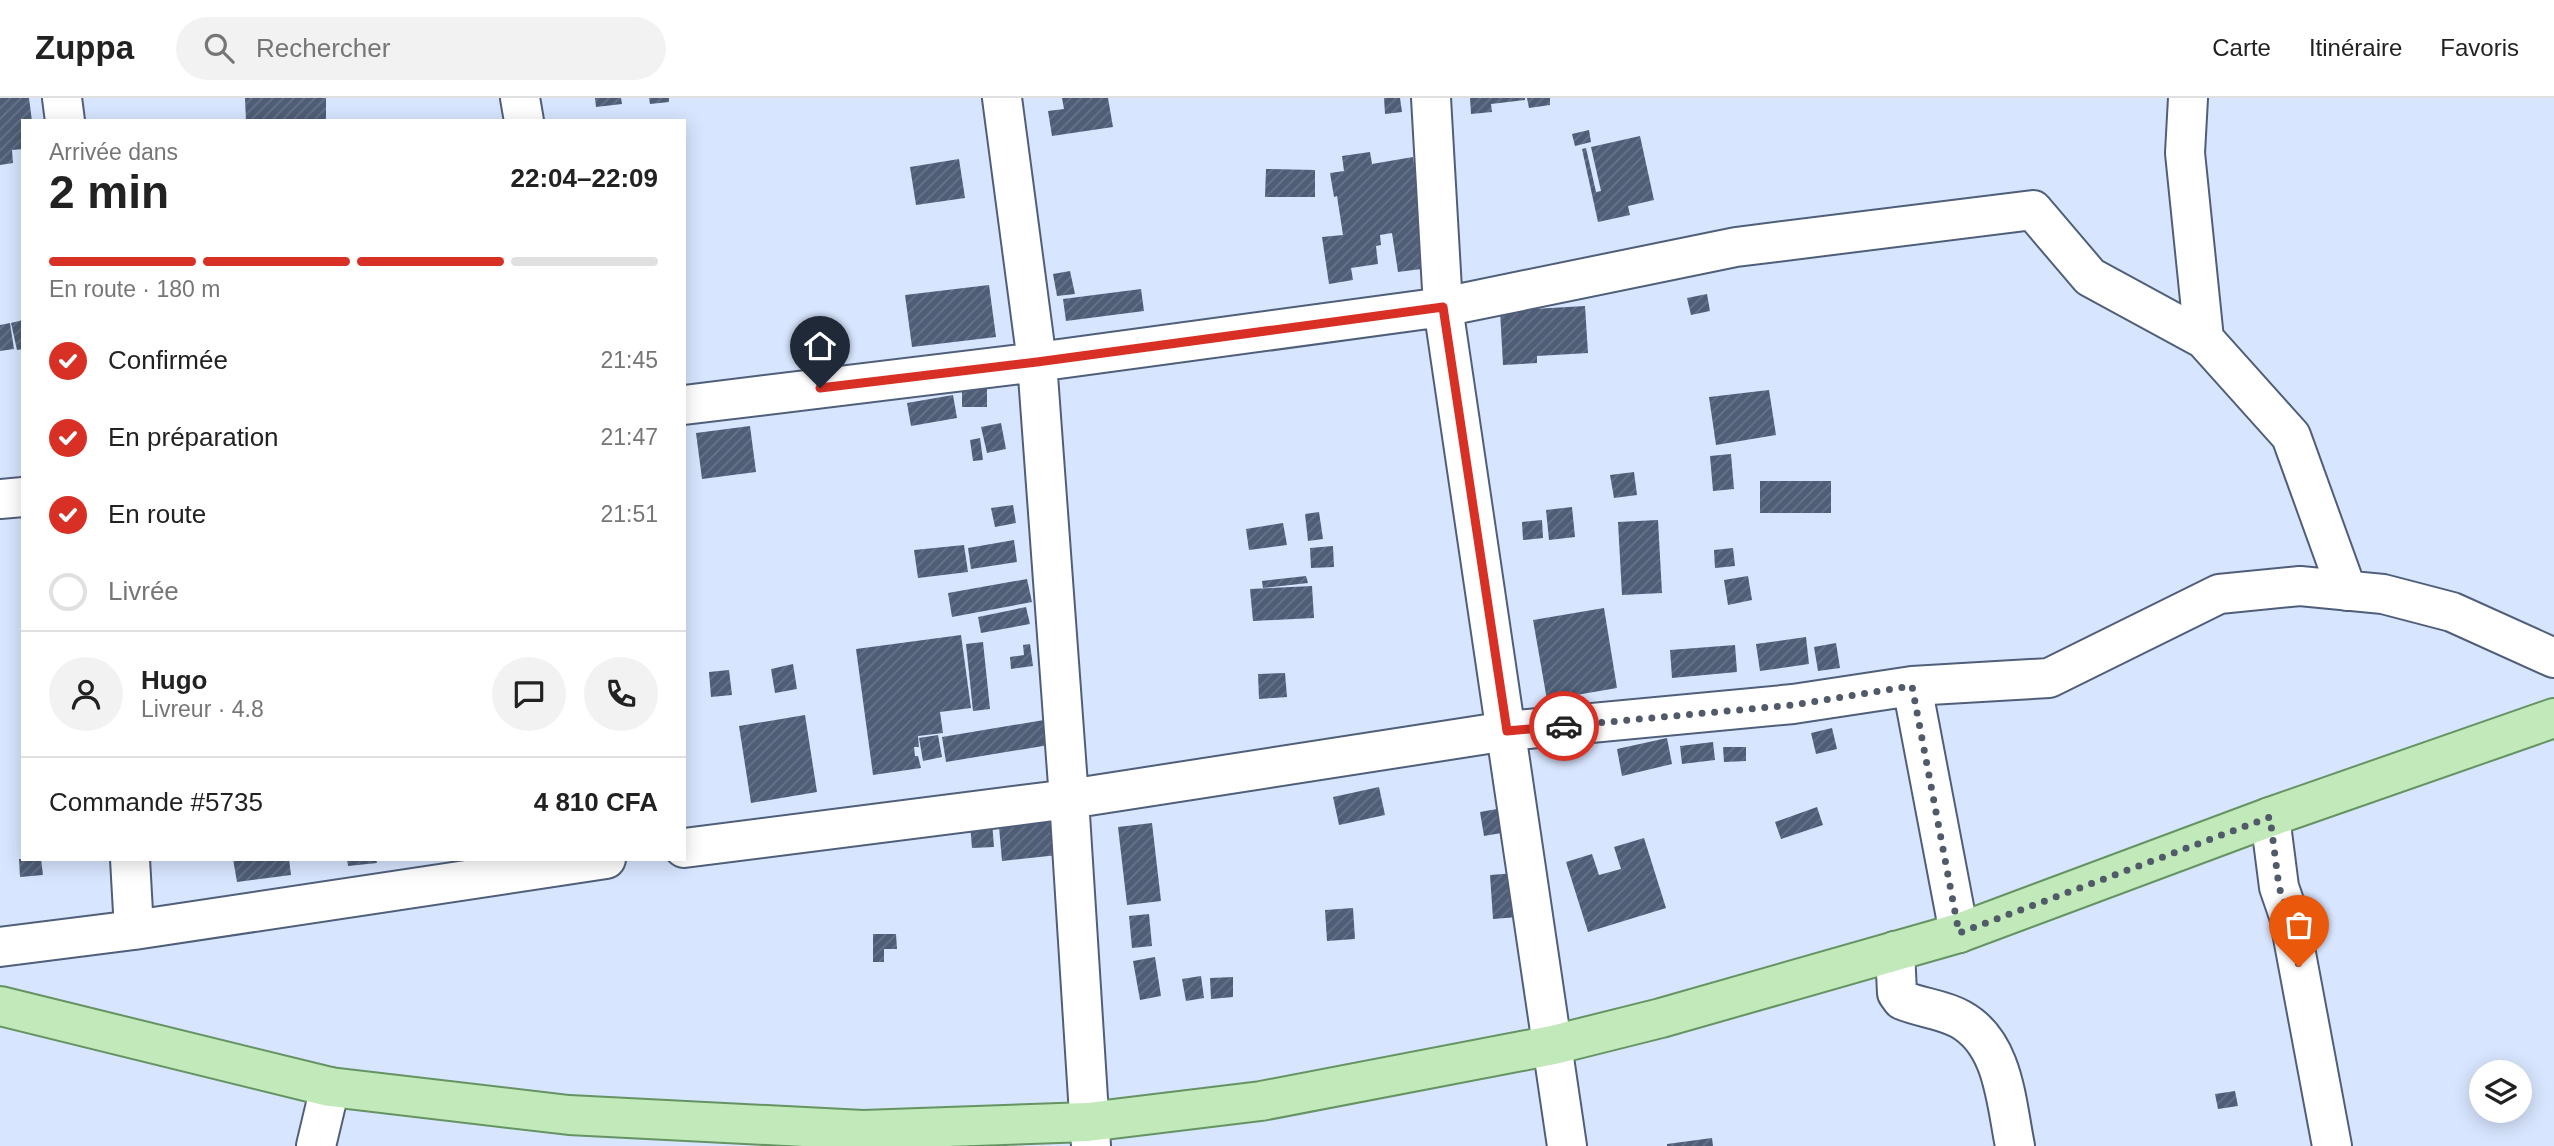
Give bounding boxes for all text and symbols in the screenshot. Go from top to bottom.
search box [176,17,666,80]
text: Zuppa [35,29,134,66]
icon: search [200,29,238,67]
text: Rechercher [256,33,390,63]
text: Carte [2212,34,2271,61]
text: Itinéraire [2309,34,2402,61]
text: Favoris [2440,34,2519,61]
text: Arrivée dans [49,139,178,165]
text: 22:04–22:09 [511,163,658,193]
text: 2 min [49,166,169,218]
text: En route · 180 m [49,276,220,302]
pin [790,316,850,388]
icon: home [801,327,839,365]
icon: check [49,342,87,380]
text: Confirmée [108,345,228,375]
text: 21:45 [600,347,658,373]
icon: check [49,419,87,457]
text: En préparation [108,422,279,452]
text: 21:47 [600,424,658,450]
icon: check [49,496,87,534]
text: En route [108,499,206,529]
text: 21:51 [600,501,658,527]
text: Livrée [108,576,179,606]
button: person [49,657,123,731]
button: chat [492,657,566,731]
button: phone [584,657,658,731]
text: Hugo [141,665,207,695]
courier [1529,691,1599,761]
text: Livreur · 4.8 [141,696,264,722]
icon: car [1545,707,1583,745]
text: Commande #5735 [49,787,263,817]
text: 4 810 CFA [534,787,658,817]
pin [2269,895,2329,967]
icon: bag [2280,906,2318,944]
map controls [2469,1060,2532,1123]
button: layers [2469,1060,2532,1123]

